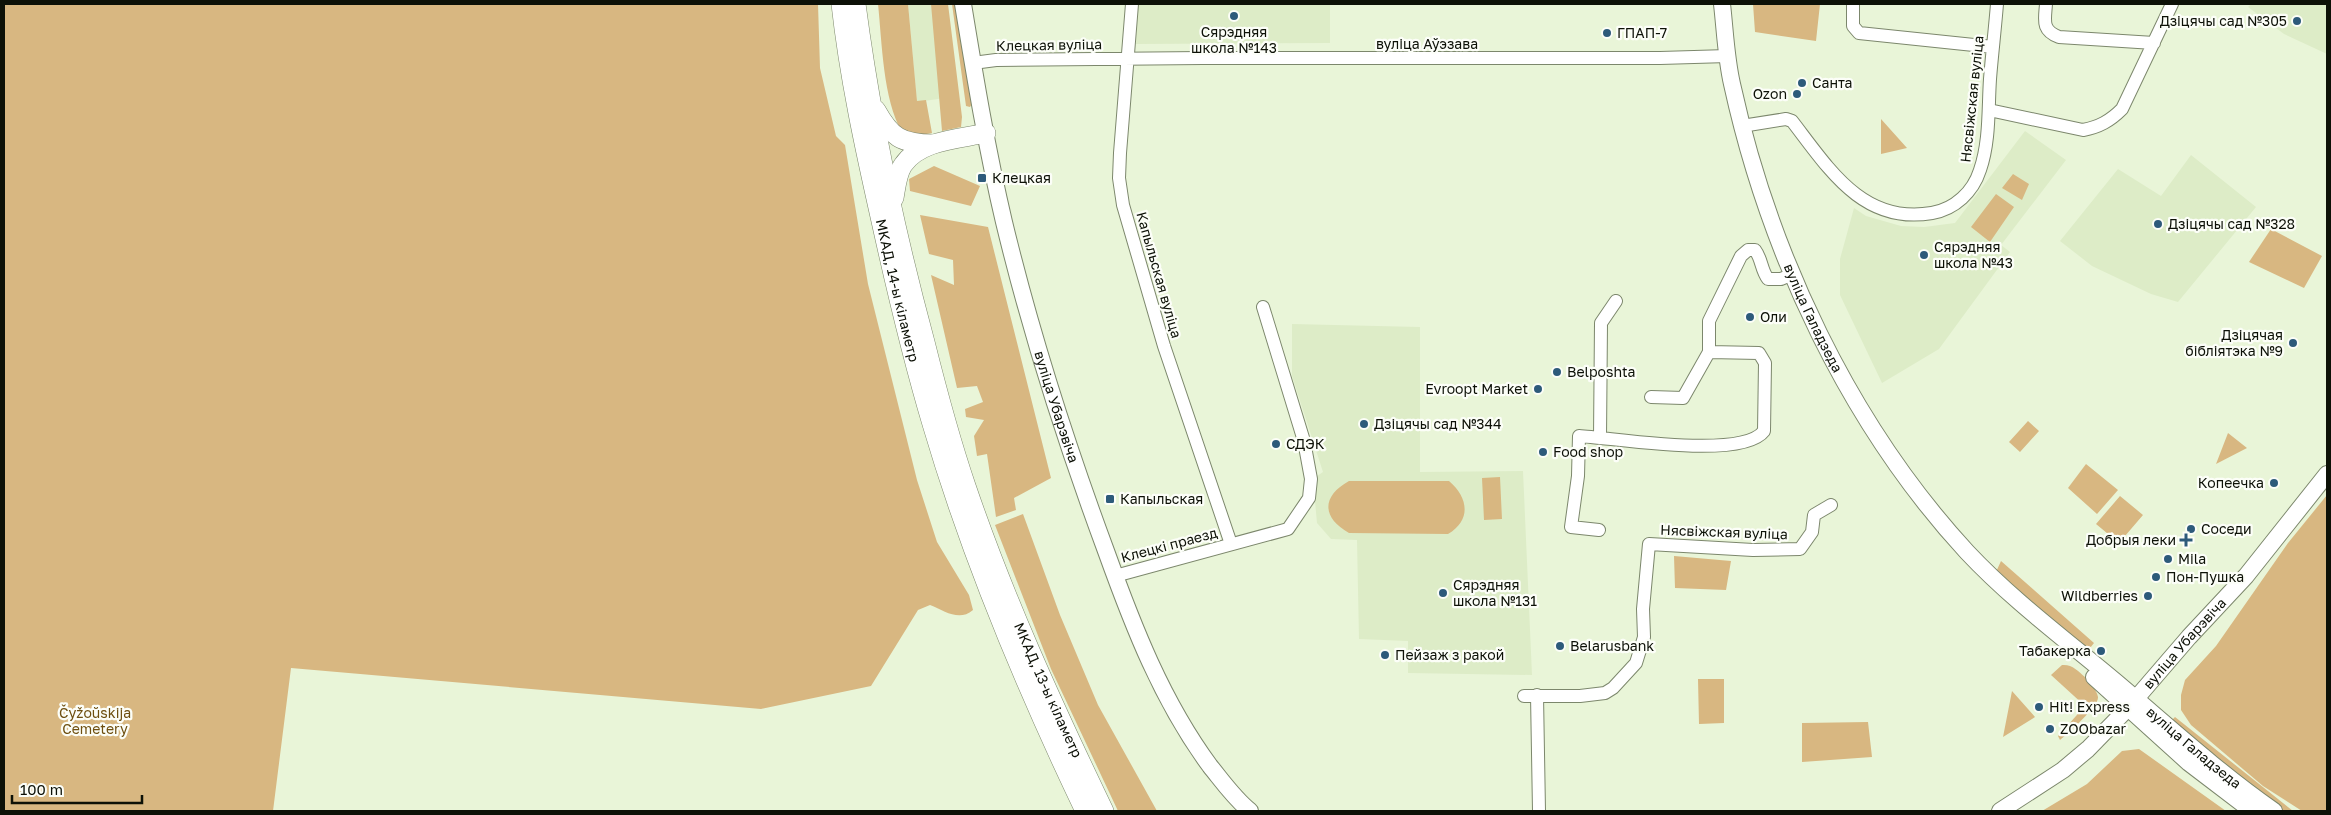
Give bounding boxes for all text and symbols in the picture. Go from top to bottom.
marker: Сярэдняя школа №143 [1228,10,1240,22]
place label: Дзіцячы сад №305 [2160,12,2287,29]
marker: Дзіцячы сад №305 [2291,15,2303,27]
place label: Сярэдняя школа №143 [1191,23,1277,56]
place label: ГПАП-7 [1617,24,1667,41]
marker: ГПАП-7 [1601,27,1613,39]
street label: Клецкая вуліца [996,35,1102,54]
street label: вуліца Аўэзава [1376,35,1478,52]
street label: Нясвіжская вуліца [1956,35,1987,163]
place label: Санта [1812,74,1852,91]
marker: Санта [1796,77,1808,89]
place label: Ozon [1753,85,1787,102]
marker: Ozon [1791,88,1803,100]
place label: Клецкая [992,169,1051,186]
marker: Клецкая [976,172,988,184]
street label: Капыльская вуліца [1133,210,1186,340]
place label: Дзіцячы сад №328 [2168,215,2295,232]
street label: МКАД, 14-ы кіламетр [873,217,923,364]
marker: Дзіцячы сад №328 [2152,218,2164,230]
place label: Сярэдняя школа №43 [1934,238,2013,271]
marker: Сярэдняя школа №43 [1918,249,1930,261]
street label: вуліца Галадзеда [1781,261,1847,375]
place label: Оли [1760,308,1787,325]
marker: Оли [1744,311,1756,323]
place label: Дзіцячая бібліятэка №9 [2185,326,2283,359]
marker: Дзіцячая бібліятэка №9 [2287,337,2299,349]
street label: вуліца Убарэвіча [1031,349,1083,465]
place label: Belposhta [1567,363,1635,380]
marker: Belposhta [1551,366,1563,378]
place label: Evroopt Market [1425,380,1528,397]
marker: Evroopt Market [1532,383,1544,395]
place label: Дзіцячы сад №344 [1374,415,1502,432]
marker: Дзіцячы сад №344 [1358,418,1370,430]
place label: СДЭК [1286,435,1325,452]
marker: СДЭК [1270,438,1282,450]
place label: Food shop [1553,443,1623,460]
marker: Food shop [1537,446,1549,458]
place label: Копеечка [2198,474,2264,491]
marker: Копеечка [2268,477,2280,489]
place label: Капыльская [1120,490,1203,507]
marker: Капыльская [1104,493,1116,505]
place label: Соседи [2201,520,2252,537]
street label: Нясвіжская вуліца [1660,521,1788,542]
street label: Клецкі праезд [1119,523,1220,566]
marker: Соседи [2185,523,2197,535]
place label: Добрыя леки [2086,531,2176,548]
marker: Добрыя леки [2180,534,2192,546]
place label: Mila [2178,550,2206,567]
marker: Mila [2162,553,2174,565]
place label: Пон-Пушка [2166,568,2244,585]
marker: Пон-Пушка [2150,571,2162,583]
place label: Сярэдняя школа №131 [1453,576,1537,609]
marker: Сярэдняя школа №131 [1437,587,1449,599]
place label: Wildberries [2061,587,2138,604]
marker: Wildberries [2142,590,2154,602]
street label: вуліца Убарэвіча [2139,594,2229,692]
street label: МКАД, 13-ы кіламетр [1011,620,1086,760]
place label: Belarusbank [1570,637,1654,654]
marker: Belarusbank [1554,640,1566,652]
place label: Табакерка [2019,642,2091,659]
marker: Табакерка [2095,645,2107,657]
place label: Пейзаж з ракой [1395,646,1504,663]
marker: Пейзаж з ракой [1379,649,1391,661]
place label: Hit! Express [2049,698,2130,715]
marker: Hit! Express [2033,701,2045,713]
street label: вуліца Галадзеда [2143,703,2245,792]
park label: Čyžoŭskija Cemetery [59,704,131,737]
place label: ZOObazar [2060,720,2127,737]
marker: ZOObazar [2044,723,2056,735]
scale bar [12,772,142,804]
text: 100 m [20,780,63,798]

